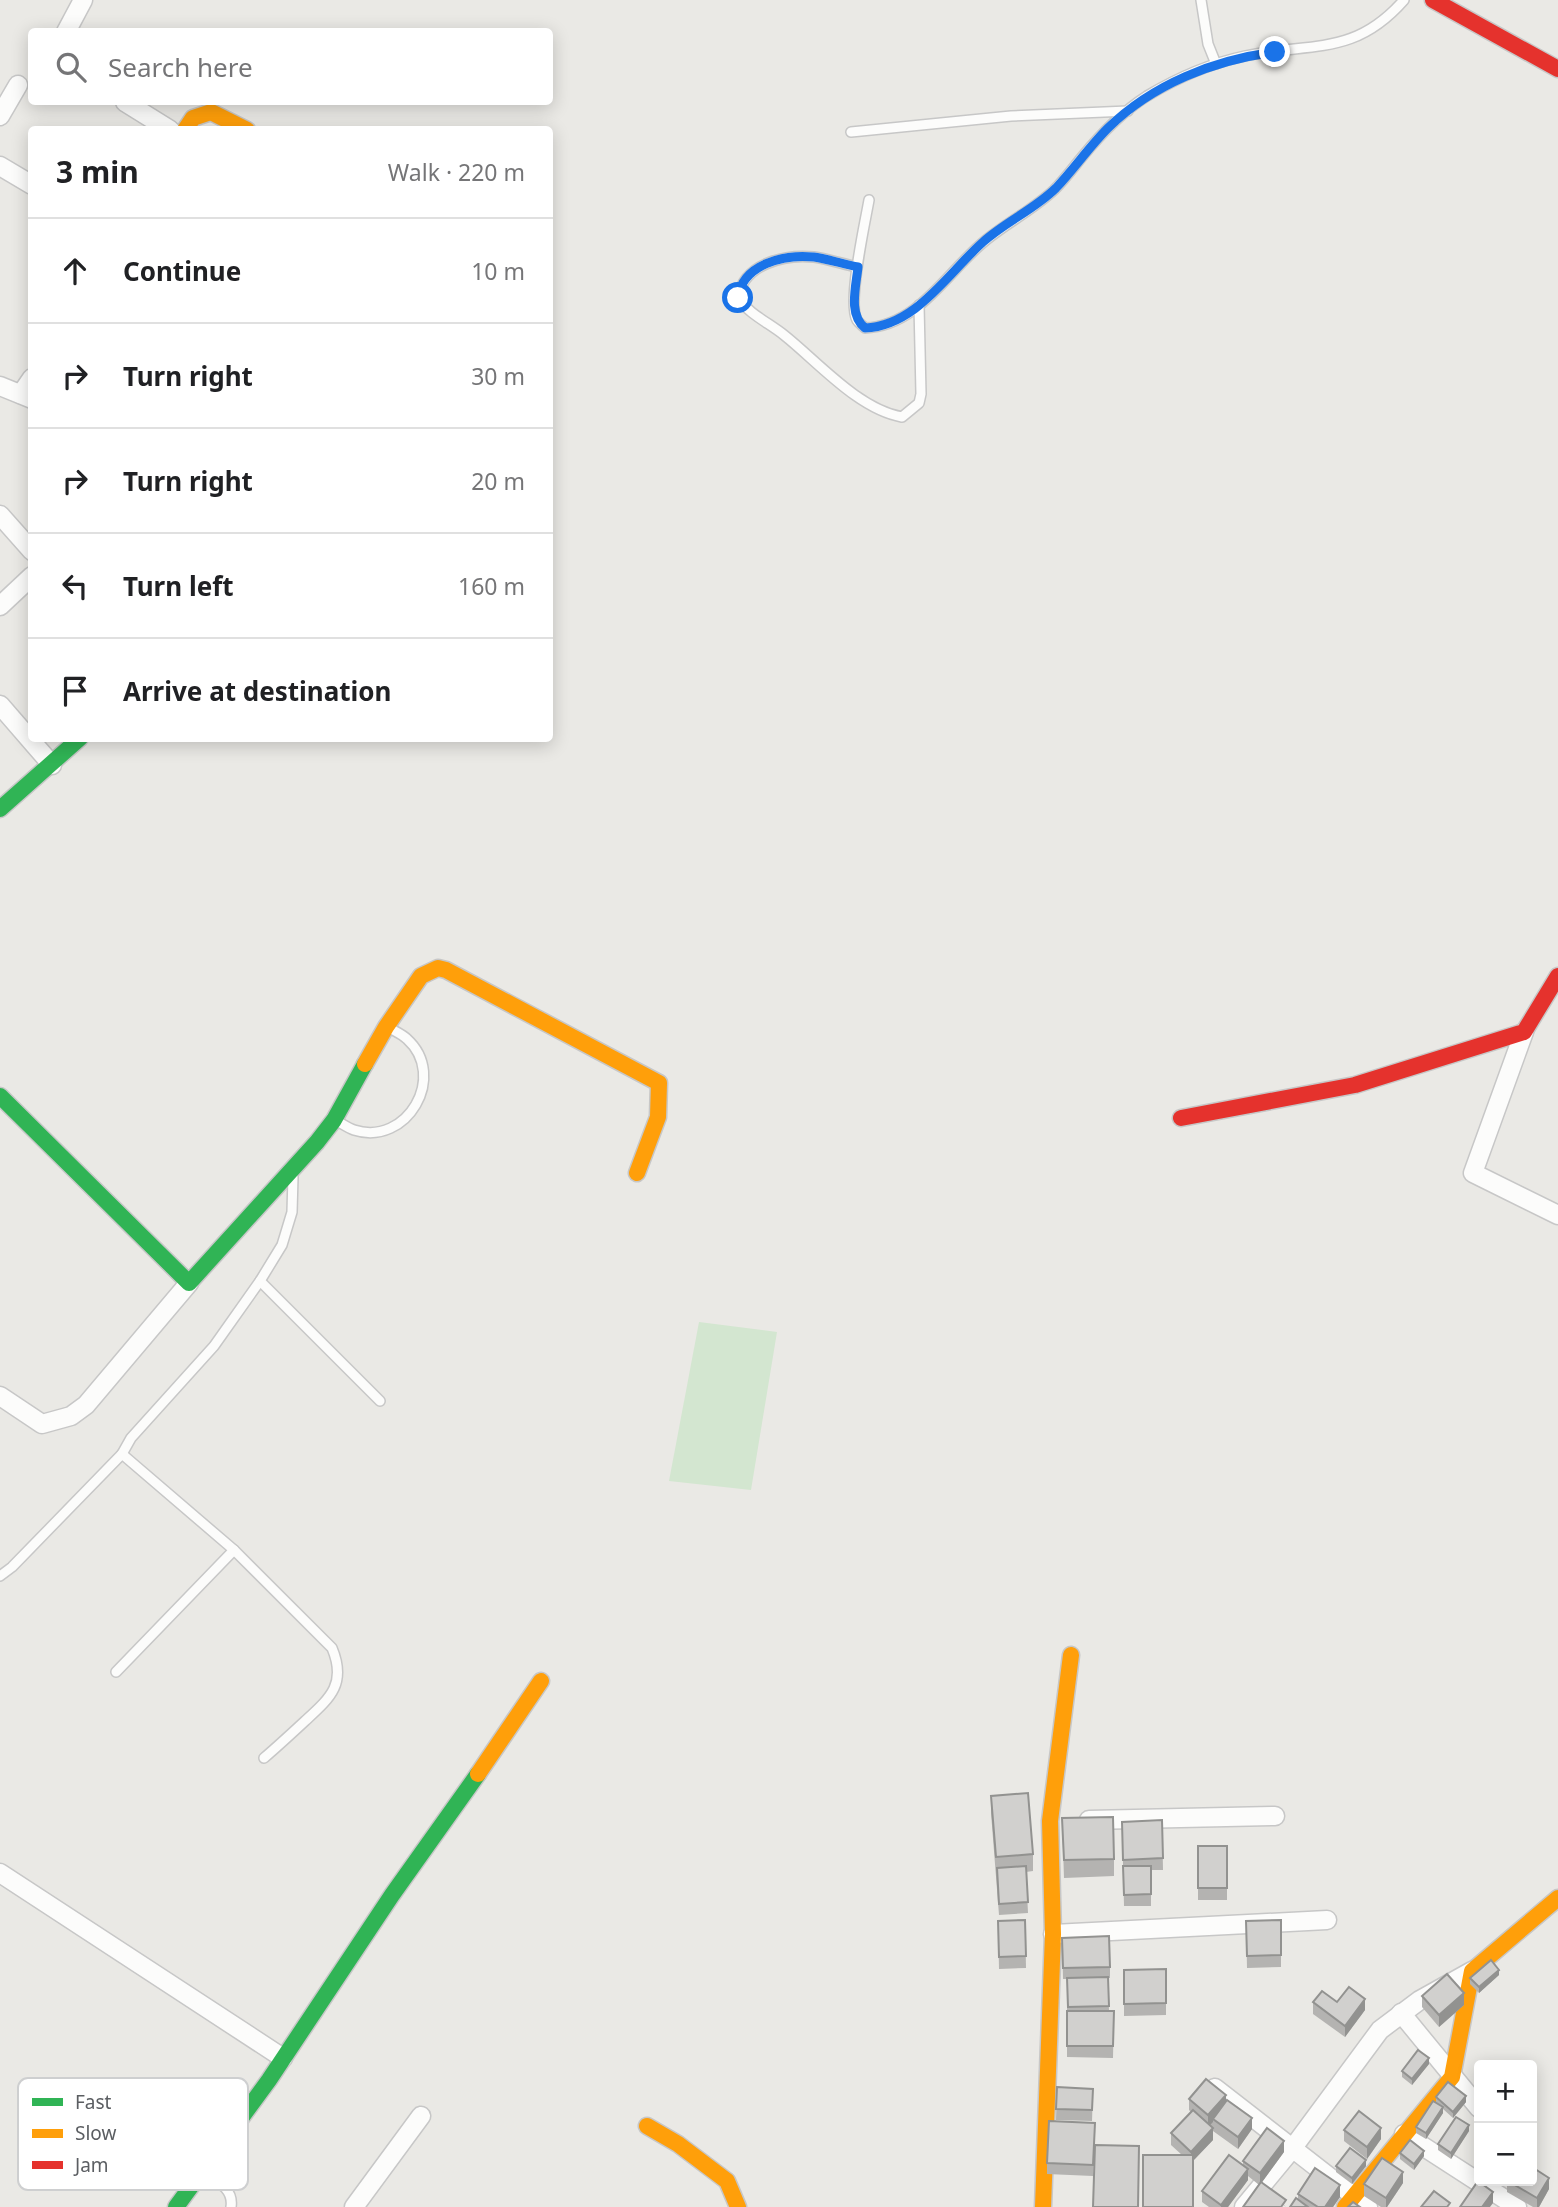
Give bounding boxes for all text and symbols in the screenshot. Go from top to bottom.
search box [28,28,553,105]
route end [1259,36,1290,67]
icon: search [52,48,90,86]
text: Search here [108,49,253,85]
text: 3 min [56,151,139,192]
text: Walk · 220 m [388,156,525,188]
icon: ahead [56,252,94,290]
text: Continue [123,253,241,289]
text: 10 m [471,255,525,287]
route start [722,282,753,313]
icon: right [56,357,94,395]
text: Turn right [123,358,253,394]
text: 30 m [471,360,525,392]
icon: right [56,462,94,500]
text: Turn right [123,463,253,499]
text: 20 m [471,465,525,497]
icon: left [56,567,94,605]
text: Turn left [123,568,234,604]
text: 160 m [458,570,525,602]
icon: arrive [56,672,94,710]
text: Arrive at destination [123,673,392,709]
map controls [1474,2060,1537,2186]
button: + [1474,2060,1537,2123]
legend [18,2078,248,2190]
text: Fast [75,2089,112,2115]
text: Slow [75,2120,116,2146]
button: − [1474,2123,1537,2186]
text: Jam [73,2152,109,2178]

